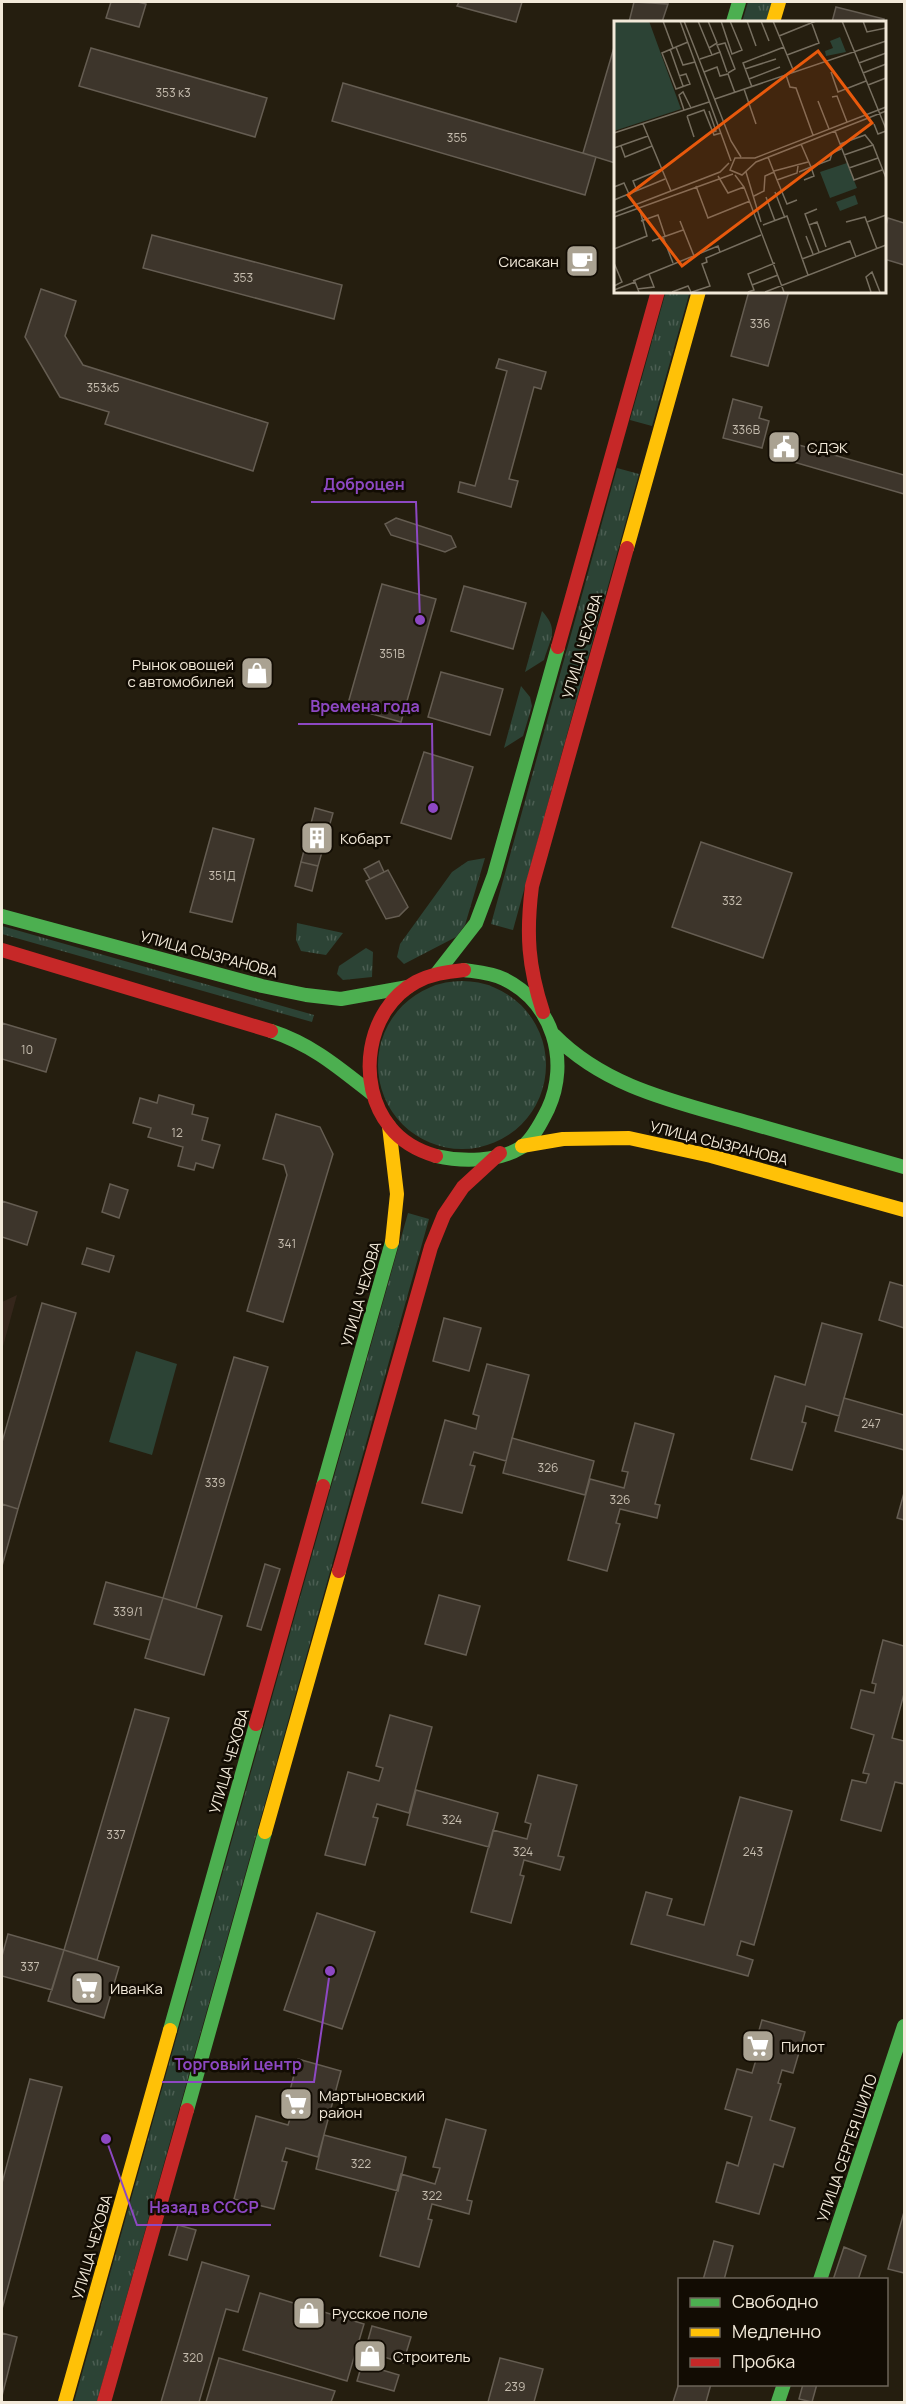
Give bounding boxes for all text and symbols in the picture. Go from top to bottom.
inset map [614,21,885,292]
house number: 353 к3 [155,84,191,101]
house number: 355 [447,129,467,146]
cafe icon: Сисакан [564,243,600,279]
place label: Сисакан [499,251,559,272]
house number: 353 [233,269,253,286]
house number: 336 [750,315,770,332]
house number: 353к5 [86,379,120,396]
house number: 336В [732,421,760,438]
public building icon: СДЭК [766,429,802,465]
place label: СДЭК [807,437,848,458]
callout: Доброцен [311,468,416,502]
text: Доброцен [323,473,405,495]
street label: УЛИЦА ЧЕХОВА [557,590,607,701]
house number: 351В [379,645,405,662]
place label: Рынок овощей с автомобилей [128,654,234,692]
shop icon: Рынок овощей с автомобилей [239,655,275,691]
callout: Времена года [298,690,432,724]
text: Времена года [310,695,420,717]
building icon: Кобарт [299,820,335,856]
place label: Кобарт [340,828,391,849]
house number: 351Д [208,867,236,884]
house number: 332 [722,892,742,909]
street label: УЛИЦА СЫЗРАНОВА [138,925,281,983]
house number: 10 [21,1041,33,1058]
street label: УЛИЦА СЫЗРАНОВА [648,1116,791,1170]
house number: 12 [171,1124,183,1141]
house number: 341 [278,1235,296,1252]
street label: УЛИЦА ЧЕХОВА [336,1238,386,1349]
house number: 247 [861,1415,881,1432]
house number: 326 [538,1459,558,1476]
house number: 339 [205,1474,225,1491]
house number: 326 [610,1491,630,1508]
house number: 339/1 [113,1603,143,1620]
street label: УЛИЦА ЧЕХОВА [204,1705,254,1816]
house number: 324 [442,1811,462,1828]
house number: 337 [106,1826,126,1843]
house number: 324 [513,1843,533,1860]
house number: 243 [743,1843,763,1860]
house number: 337 [20,1958,40,1975]
supermarket icon: ИванКа [69,1970,105,2006]
place label: ИванКа [110,1978,163,1999]
supermarket icon: Пилот [740,2028,776,2064]
place label: Пилот [781,2036,825,2057]
callout: Торговый центр [162,2048,314,2082]
text: Торговый центр [174,2053,302,2075]
street label: УЛИЦА СЕРГЕЯ ШИЛО [812,2071,882,2225]
place label: Мартыновский район [319,2085,425,2123]
supermarket icon: Мартыновский район [278,2086,314,2122]
house number: 322 [351,2155,371,2172]
house number: 322 [422,2187,442,2204]
street label: УЛИЦА ЧЕХОВА [67,2191,117,2302]
callout: Назад в СССР [137,2191,271,2225]
text: Назад в СССР [149,2196,259,2218]
legend [678,2278,888,2386]
text: Свободно [732,2289,818,2313]
shop icon: Русское поле [291,2295,327,2331]
place label: Русское поле [332,2303,428,2324]
text: Медленно [732,2319,821,2343]
shop icon: Строитель [352,2338,388,2374]
place label: Строитель [393,2346,471,2367]
house number: 320 [183,2349,203,2366]
text: Пробка [732,2349,795,2373]
house number: 239 [505,2378,525,2395]

